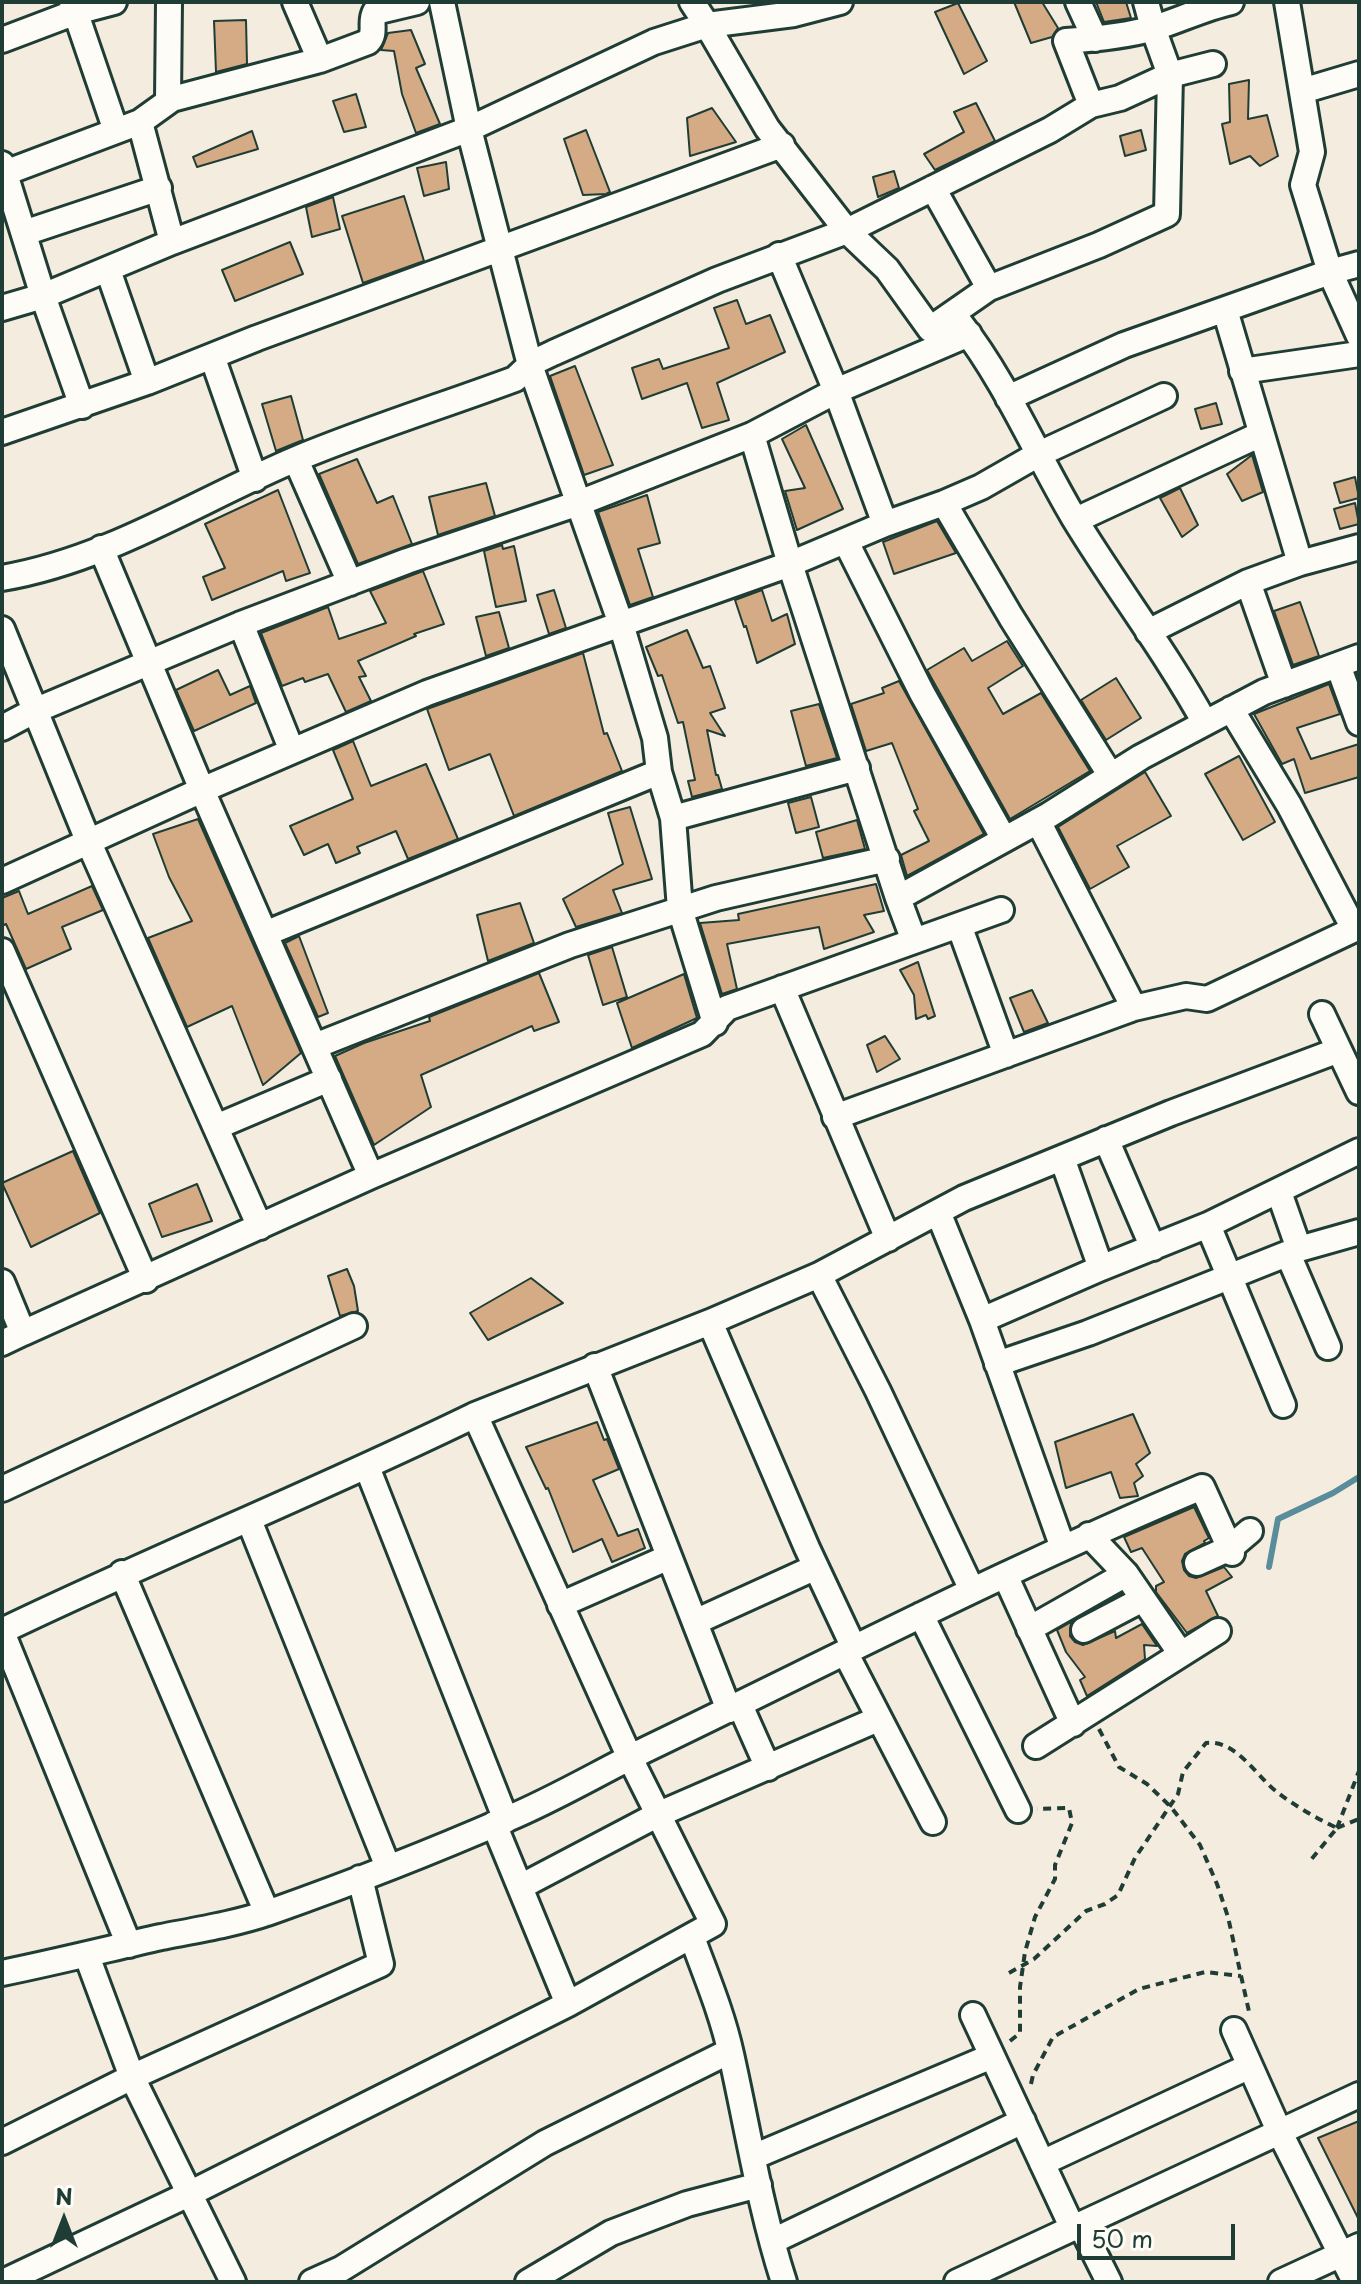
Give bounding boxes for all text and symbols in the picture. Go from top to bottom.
text: N [55,2179,73,2212]
north arrow [24,2180,104,2260]
scale bar [1081,2208,1239,2258]
text: 50 m [1091,2220,1153,2256]

